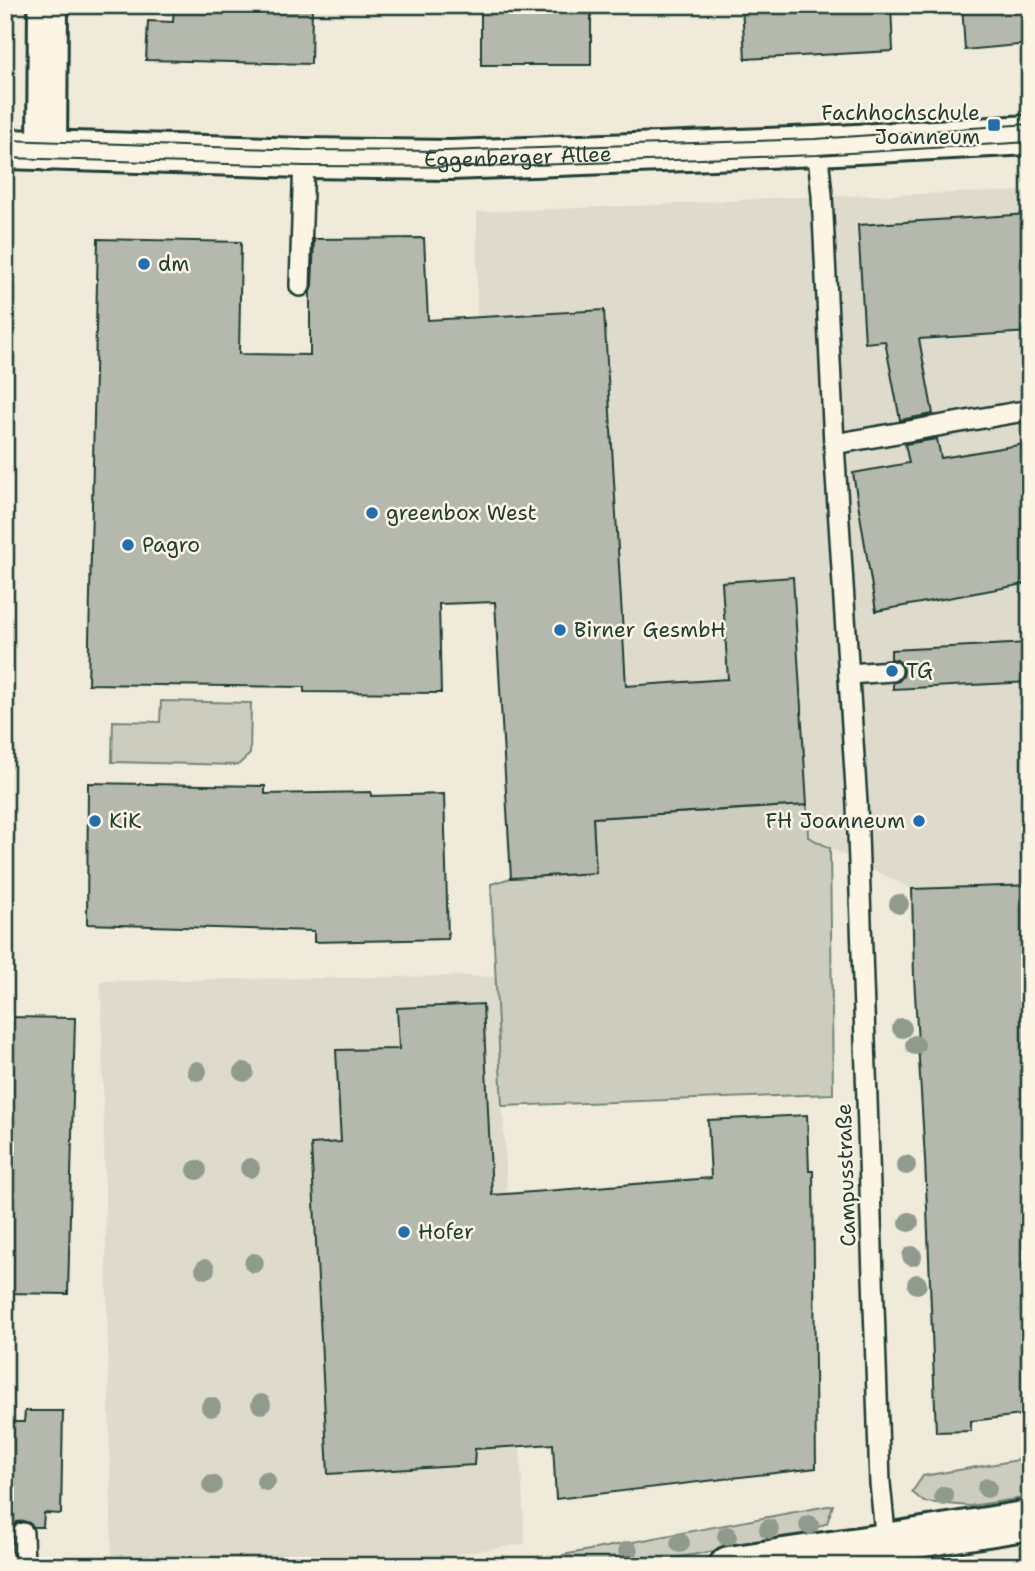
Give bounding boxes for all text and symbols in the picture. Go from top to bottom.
place label: Fachhochschule Joanneum [821,99,980,151]
marker: Fachhochschule Joanneum [986,117,1002,133]
street label: Eggenberger Allee [424,140,612,174]
place label: dm [158,250,189,278]
marker: dm [136,256,152,272]
place label: greenbox West [386,499,537,527]
marker: greenbox West [364,505,380,521]
place label: Pagro [142,531,200,559]
marker: Pagro [120,537,136,553]
place label: Birner GesmbH [574,616,726,644]
marker: Birner GesmbH [552,622,568,638]
place label: TG [906,657,933,685]
marker: TG [884,663,900,679]
place label: KiK [109,807,142,835]
place label: FH Joanneum [766,807,905,835]
marker: KiK [87,813,103,829]
marker: FH Joanneum [911,813,927,829]
street label: Campusstraße [830,1103,862,1247]
place label: Hofer [418,1218,474,1246]
marker: Hofer [396,1224,412,1240]

